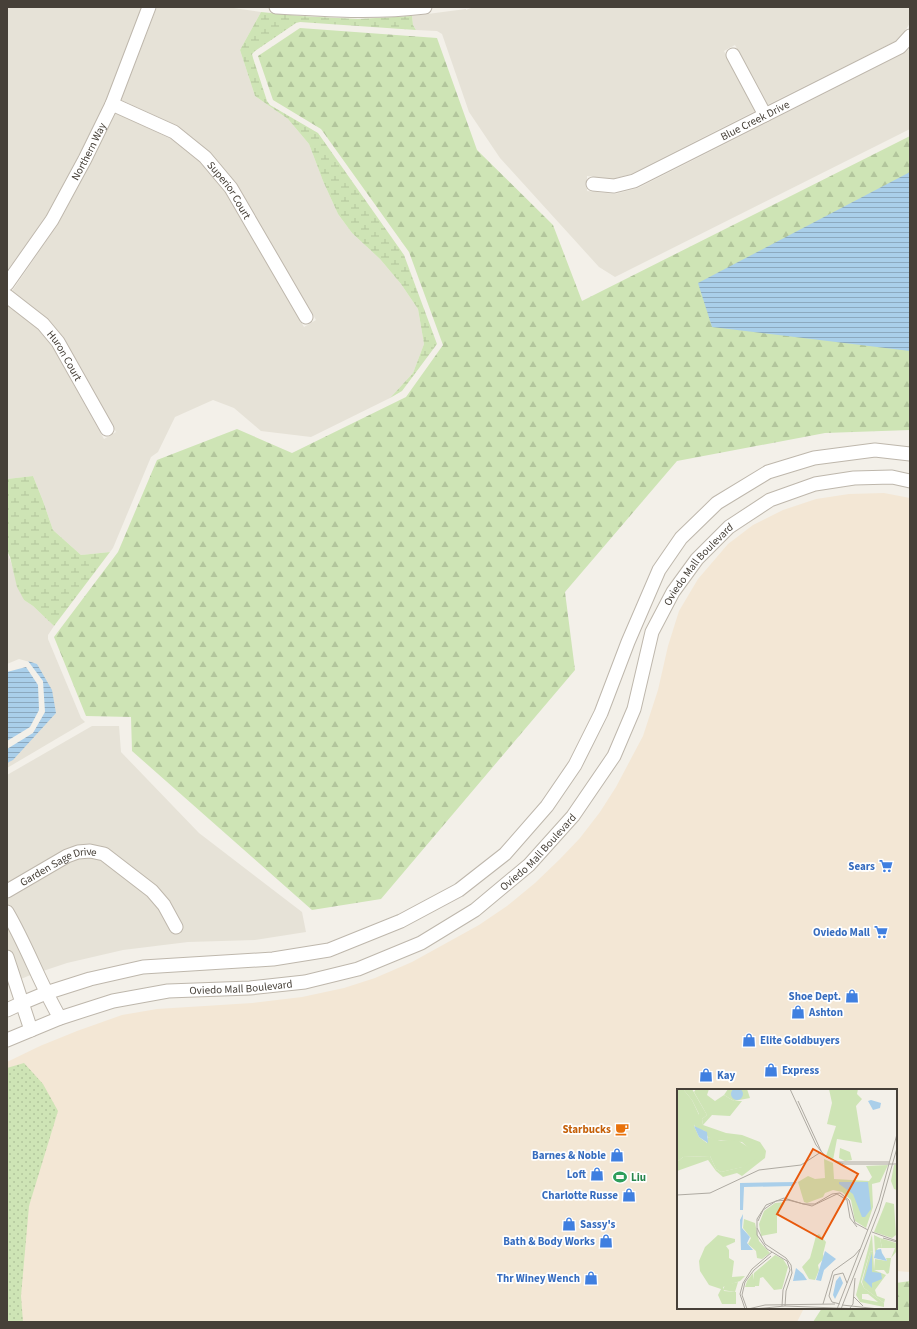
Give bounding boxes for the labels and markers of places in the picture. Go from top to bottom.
supermarket icon: Sears [878,858,894,874]
place label: Sears [848,859,875,874]
supermarket icon: Oviedo Mall [873,924,889,940]
place label: Oviedo Mall [813,925,871,940]
shop icon: Shoe Dept. [844,988,860,1004]
place label: Shoe Dept. [789,989,841,1004]
shop icon: Ashton [790,1004,806,1020]
place label: Ashton [808,1005,843,1020]
shop icon: Elite Goldbuyers [741,1032,757,1048]
place label: Elite Goldbuyers [760,1033,840,1048]
shop icon: Express [763,1062,779,1078]
place label: Express [782,1063,819,1078]
shop icon: Kay [698,1067,714,1083]
place label: Kay [717,1068,736,1083]
cafe icon: Starbucks [614,1121,630,1137]
place label: Starbucks [562,1122,611,1137]
shop icon: Barnes & Noble [609,1147,625,1163]
place label: Barnes & Noble [532,1148,606,1163]
shop icon: Loft [589,1166,605,1182]
place label: Loft [567,1167,586,1182]
sports icon: Liu [612,1169,628,1185]
place label: Liu [631,1170,646,1185]
shop icon: Charlotte Russe [621,1187,637,1203]
place label: Charlotte Russe [542,1188,618,1203]
shop icon: Sassy's [561,1216,577,1232]
place label: Sassy's [580,1217,615,1232]
shop icon: Bath & Body Works [598,1233,614,1249]
place label: Bath & Body Works [503,1234,595,1249]
shop icon: Thr Winey Wench [583,1270,599,1286]
place label: Thr Winey Wench [497,1271,580,1286]

